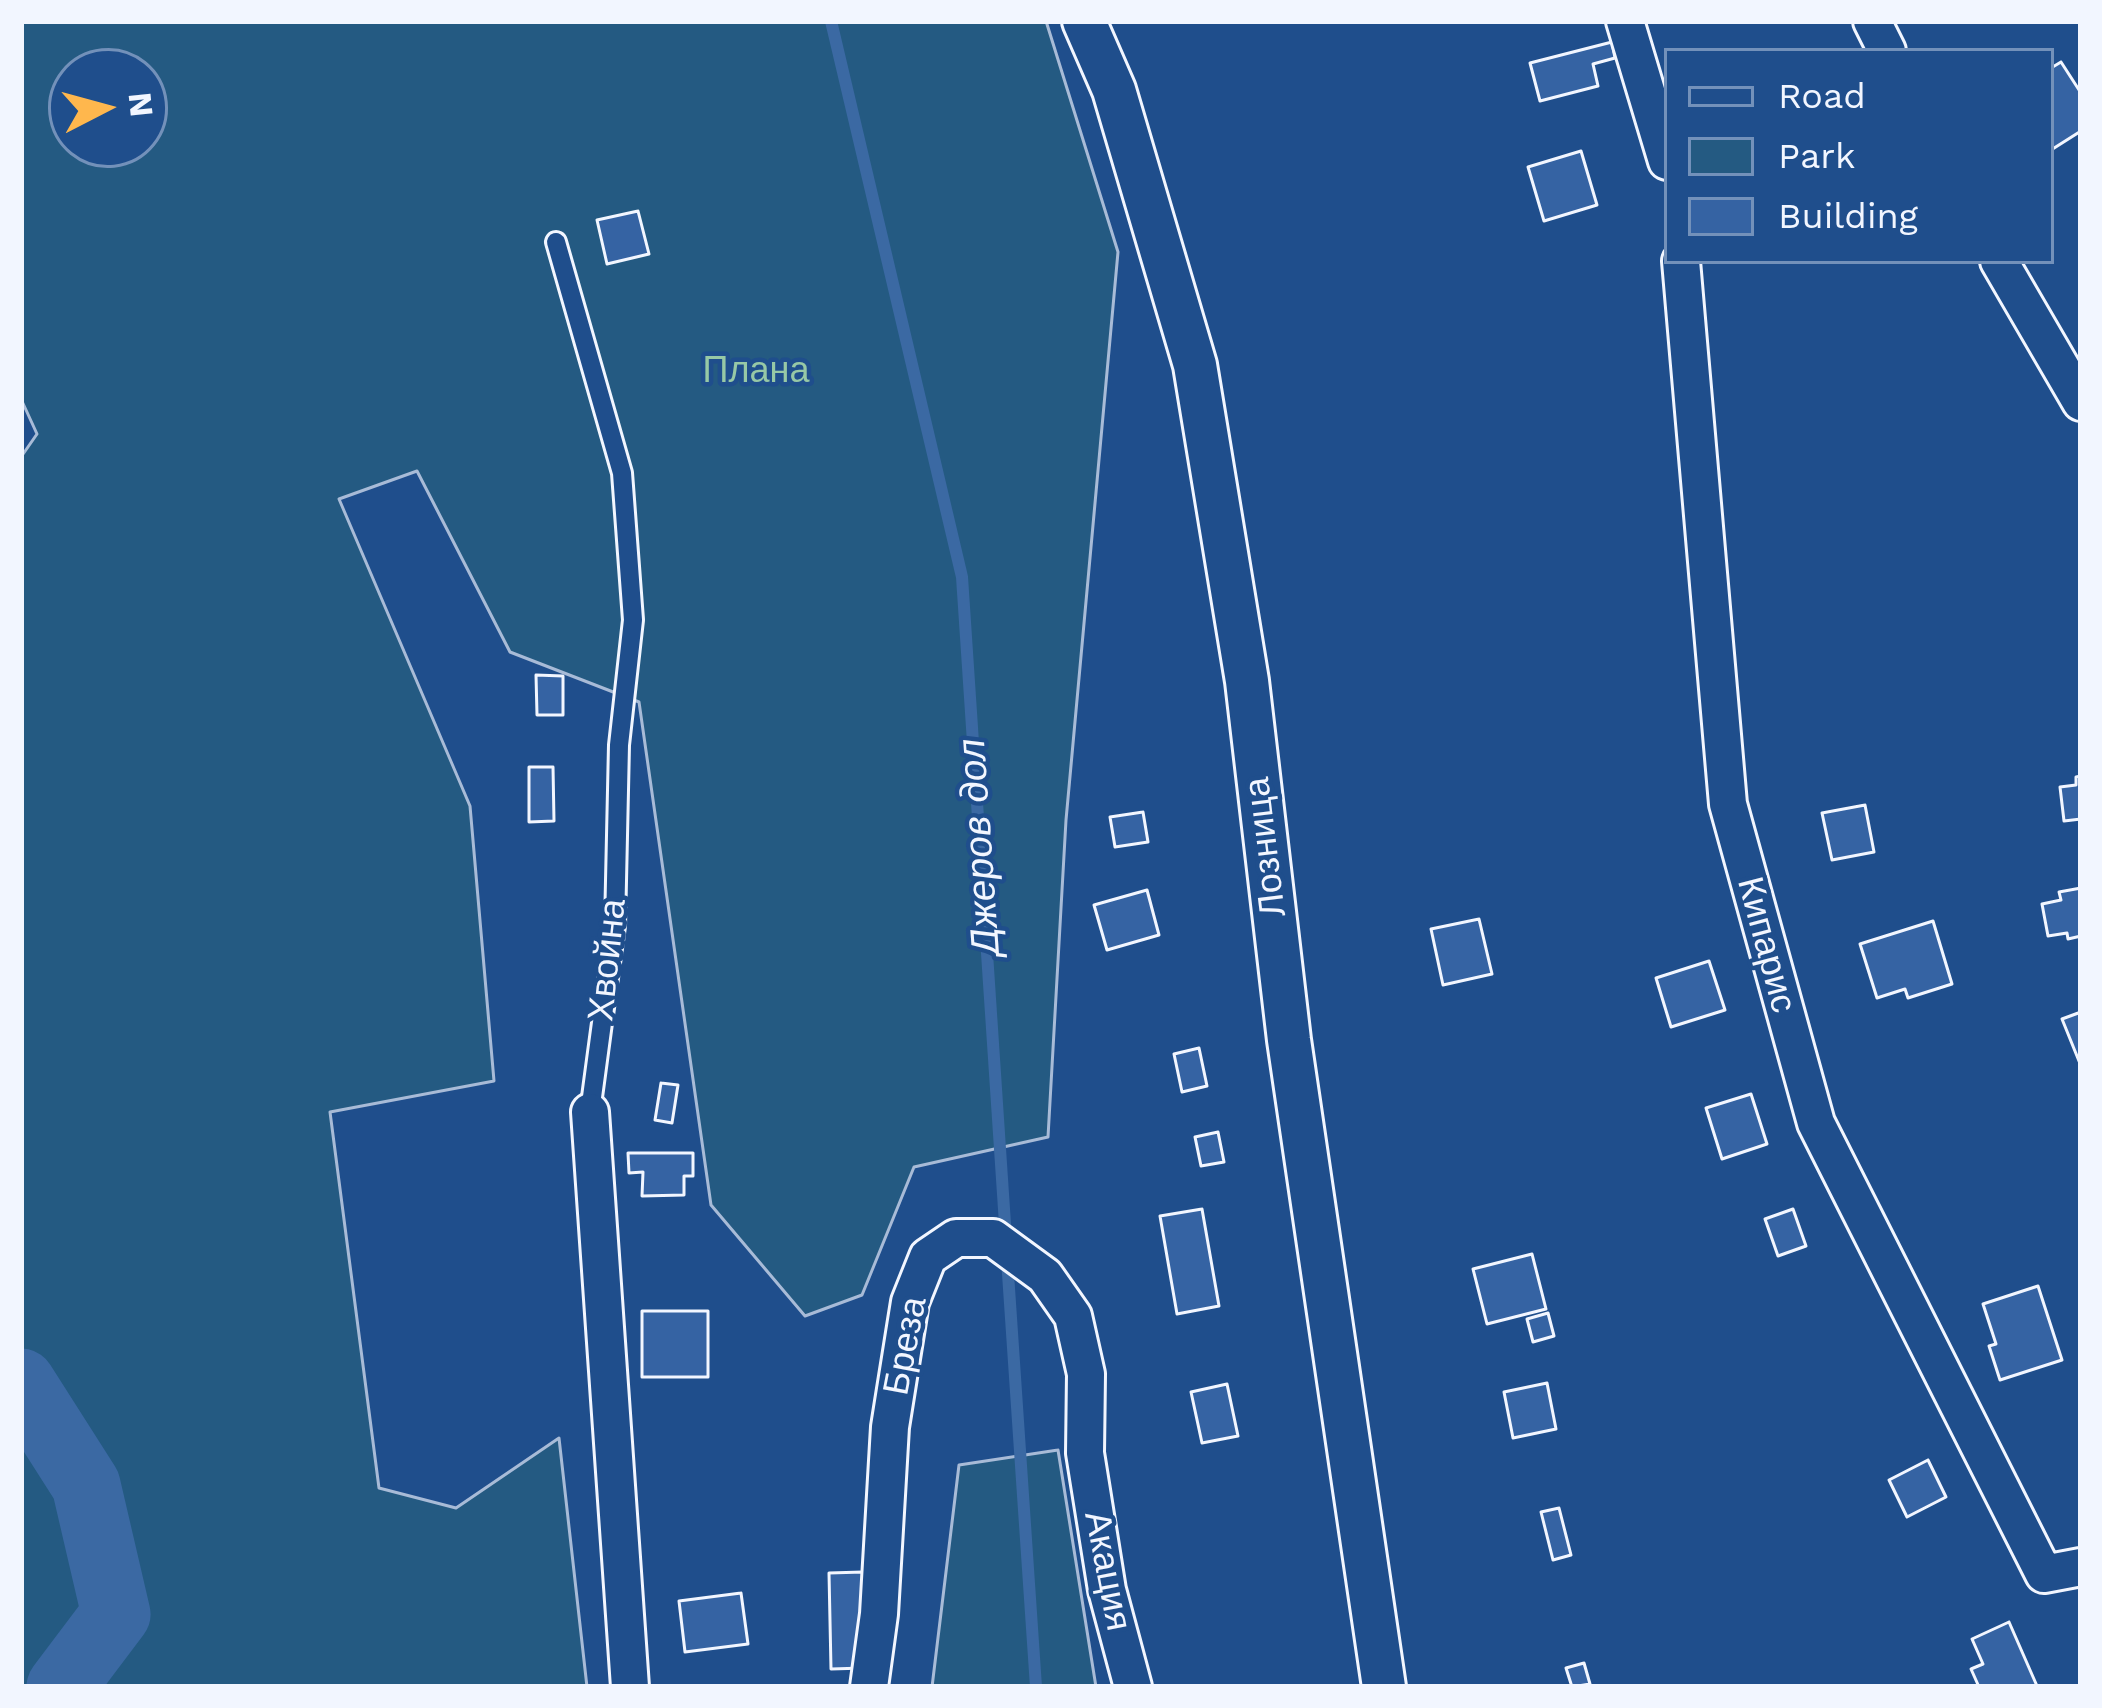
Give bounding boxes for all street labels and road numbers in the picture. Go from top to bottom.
street label: Лозница [1236,775,1296,919]
street label: Кипарис [1727,872,1805,1018]
street label: Хвойна [580,897,636,1023]
street label: Бреза [875,1293,937,1399]
street label: Акация [1074,1508,1140,1634]

